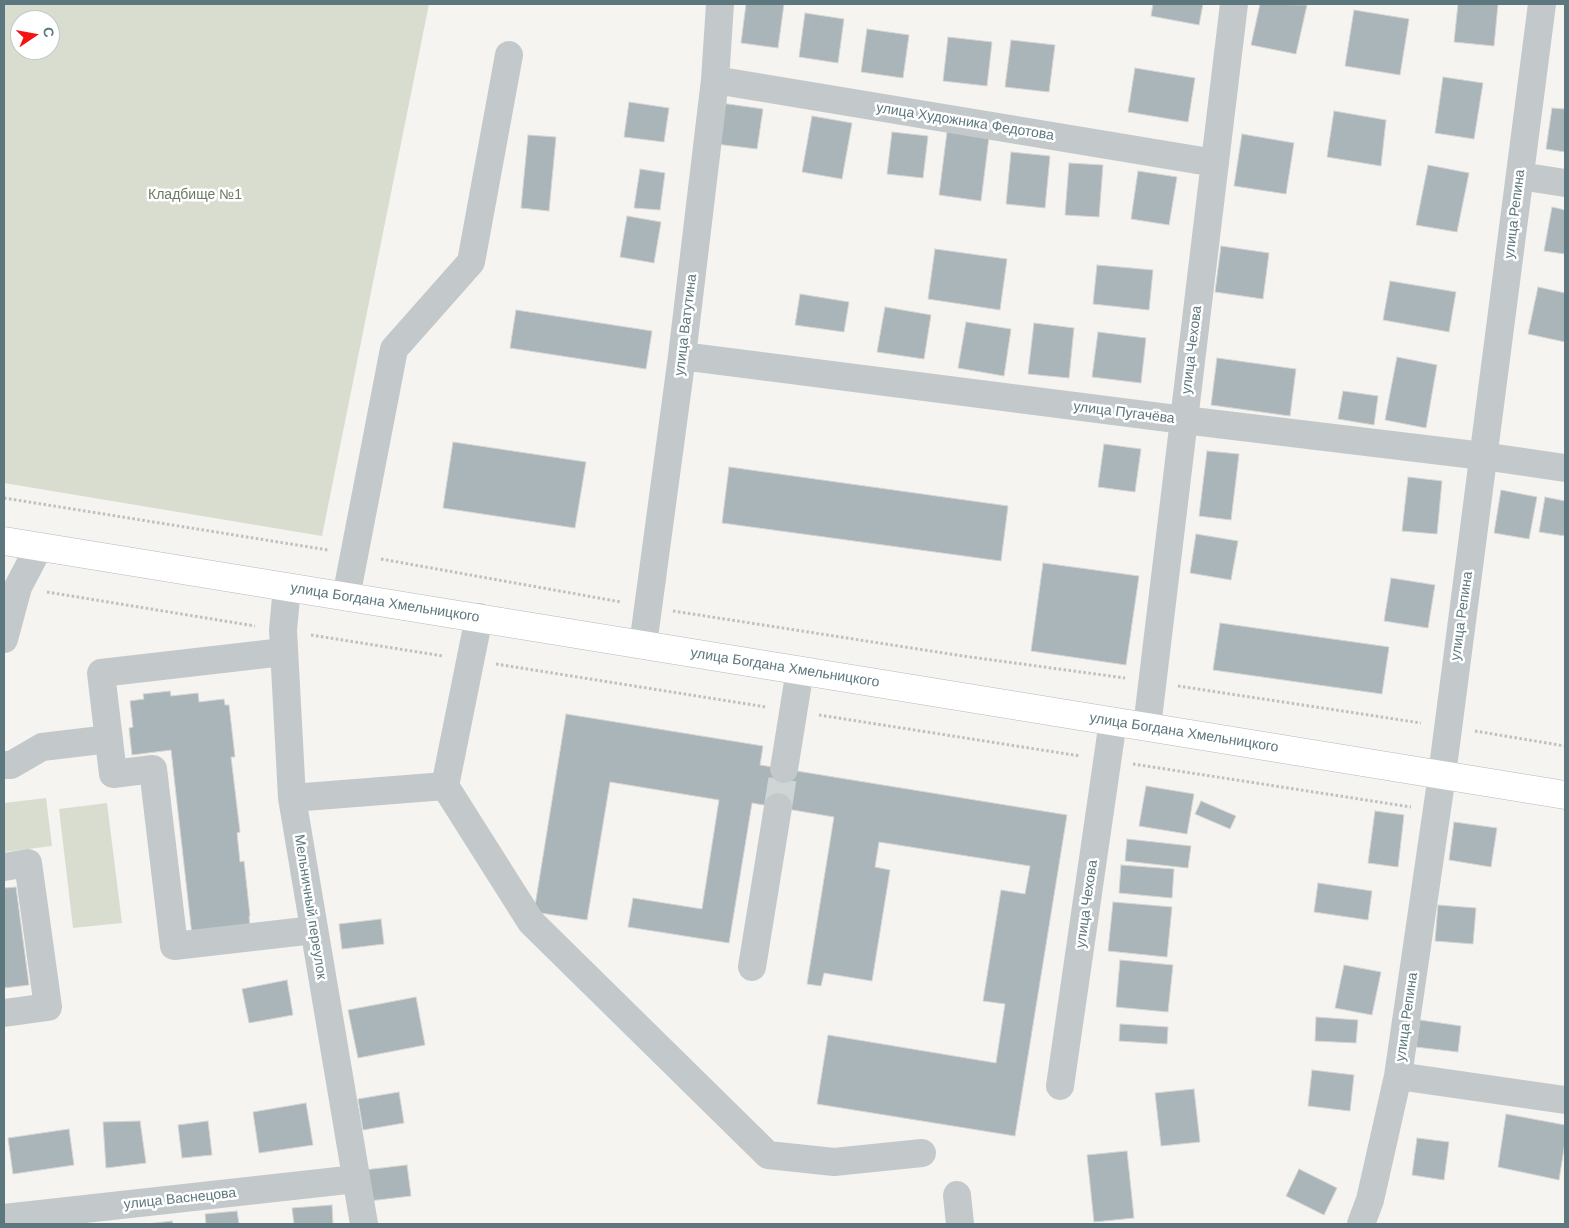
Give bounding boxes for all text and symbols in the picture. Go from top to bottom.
north arrow [10,10,60,60]
text: С [40,25,58,39]
street label: улица Художника Федотова [875,100,1055,144]
street label: улица Репина [1501,168,1529,260]
park label: Кладбище №1 [148,187,242,203]
street label: улица Ватутина [671,273,701,377]
street label: улица Чехова [1178,305,1206,395]
street label: улица Пугачёва [1072,398,1176,428]
street label: улица Репина [1447,570,1477,662]
street label: улица Богдана Хмельницкого [289,580,481,626]
street label: улица Богдана Хмельницкого [689,645,881,691]
street label: улица Богдана Хмельницкого [1088,710,1280,756]
street label: Мельничный переулок [290,833,330,981]
street label: улица Чехова [1072,859,1102,949]
street label: улица Репина [1392,971,1422,1063]
street label: улица Васнецова [123,1185,237,1213]

